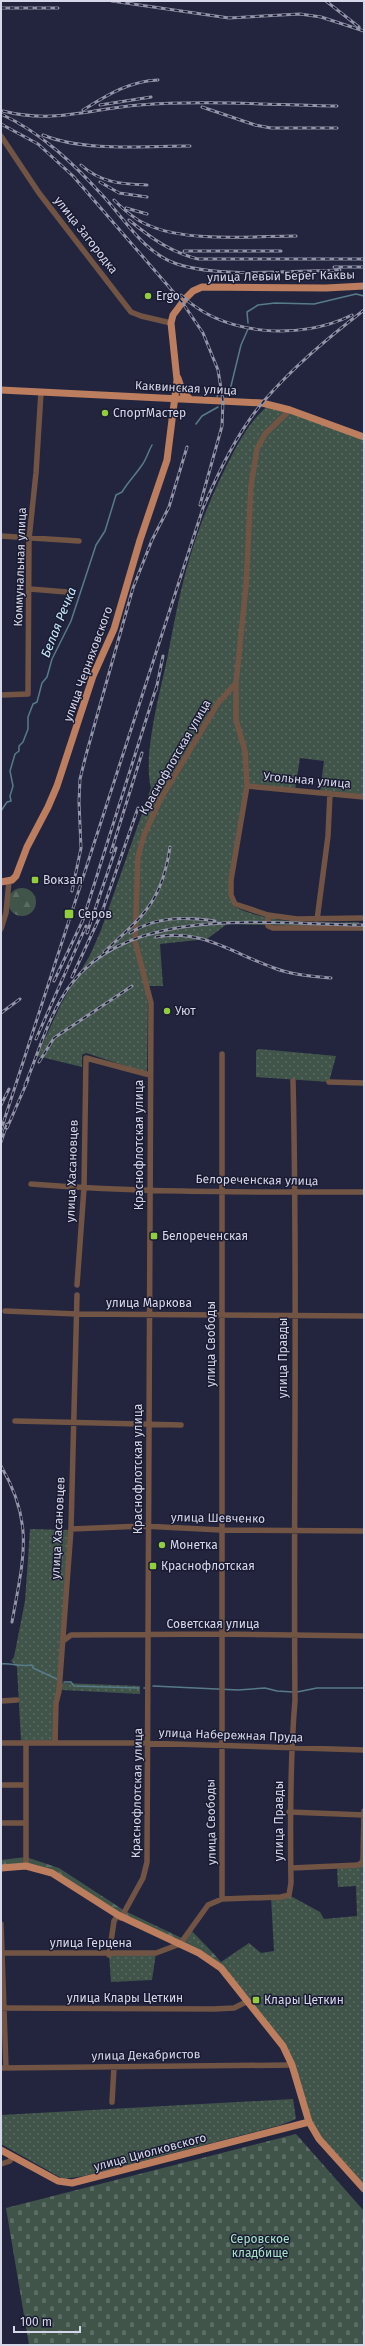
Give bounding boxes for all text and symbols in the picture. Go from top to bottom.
street label: улица Загородка [51,193,121,277]
street label: улица Левый Берег Каквы [207,268,355,284]
place label: Ergo [156,289,180,303]
marker: Ergo [143,291,153,301]
street label: Каквинская улица [135,378,237,398]
place label: СпортМастер [113,406,186,420]
marker: СпортМастер [100,408,110,418]
street label: Коммунальная улица [11,507,29,627]
water label: Белая Речка [38,585,79,660]
street label: улица Черняховского [61,605,115,723]
street label: Краснофлотская улица [136,697,214,817]
street label: Угольная улица [263,769,351,791]
place label: Вокзал [43,873,83,887]
marker: Вокзал [30,875,40,885]
place label: Серов [78,907,112,921]
marker: Серов [63,908,75,920]
place label: Уют [175,1004,196,1018]
marker: Уют [162,1006,172,1016]
street label: Краснофлотская улица [132,1080,146,1210]
street label: улица Хасановцев [63,1119,81,1223]
street label: Белореченская улица [195,1172,319,1188]
place label: Белореченская [162,1229,248,1243]
marker: Белореченская [149,1231,159,1241]
street label: улица Маркова [106,1296,192,1310]
street label: улица Свободы [204,1301,218,1387]
street label: улица Правды [276,1318,290,1398]
street label: Краснофлотская улица [131,1404,145,1534]
street label: улица Хасановцев [48,1476,68,1580]
street label: улица Шевченко [171,1510,265,1526]
place label: Монетка [170,1538,218,1552]
marker: Монетка [157,1540,167,1550]
place label: Краснофлотская [161,1559,255,1573]
marker: Краснофлотская [148,1561,158,1571]
street label: Советская улица [166,1617,260,1631]
street label: улица Набережная Пруда [159,1725,303,1745]
street label: Краснофлотская улица [129,1728,145,1858]
street label: улица Свободы [203,1779,219,1865]
street label: улица Правды [272,1781,286,1861]
street label: улица Герцена [50,1936,132,1950]
street label: улица Клары Цеткин [67,1991,183,2005]
place label: Клары Цеткин [264,1993,344,2007]
marker: Клары Цеткин [251,1995,261,2005]
street label: улица Декабристов [91,2047,201,2063]
street label: улица Циолковского [92,2130,208,2174]
park label: Серовское кладбище [230,2232,290,2260]
scale bar [14,2308,80,2334]
text: 100 m [20,2315,52,2329]

